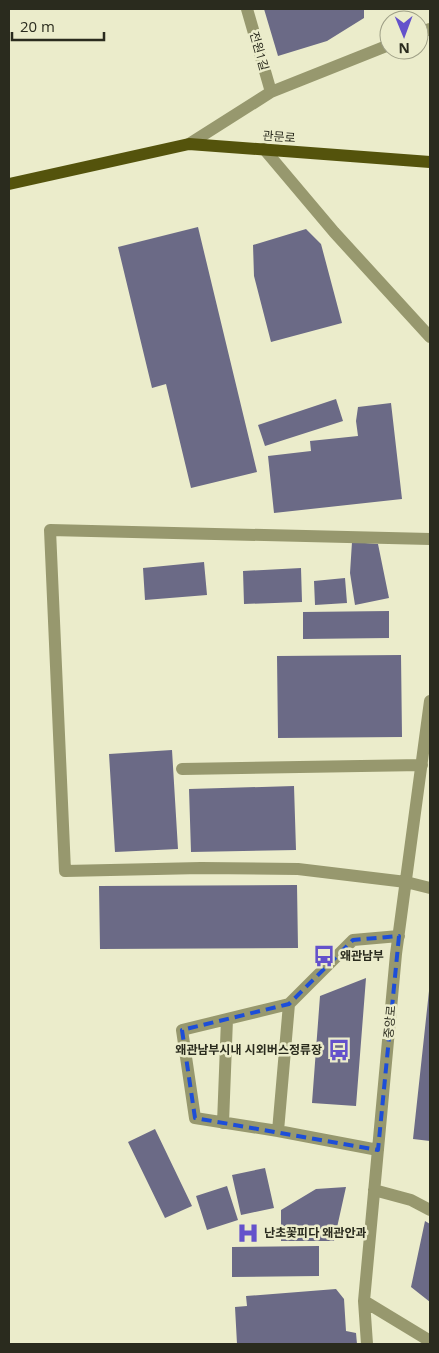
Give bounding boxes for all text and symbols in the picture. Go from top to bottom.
scale bar [12,10,105,42]
north arrow [379,10,429,60]
text: 20 m [20,16,55,36]
street label: 전원1길 [246,29,273,72]
text: N [398,39,410,58]
street label: 관문로 [262,127,296,146]
bus stop icon: 왜관남부 [311,943,337,969]
place label: 왜관남부 [340,947,384,964]
street label: 중앙로 [380,1005,399,1039]
bus stop icon: 왜관남부시내 시외버스정류장 [326,1037,352,1063]
place label: 왜관남부시내 시외버스정류장 [175,1041,322,1058]
hospital icon: 난초꽃피다 왜관안과 [235,1220,261,1246]
place label: 난초꽃피다 왜관안과 [264,1224,366,1241]

